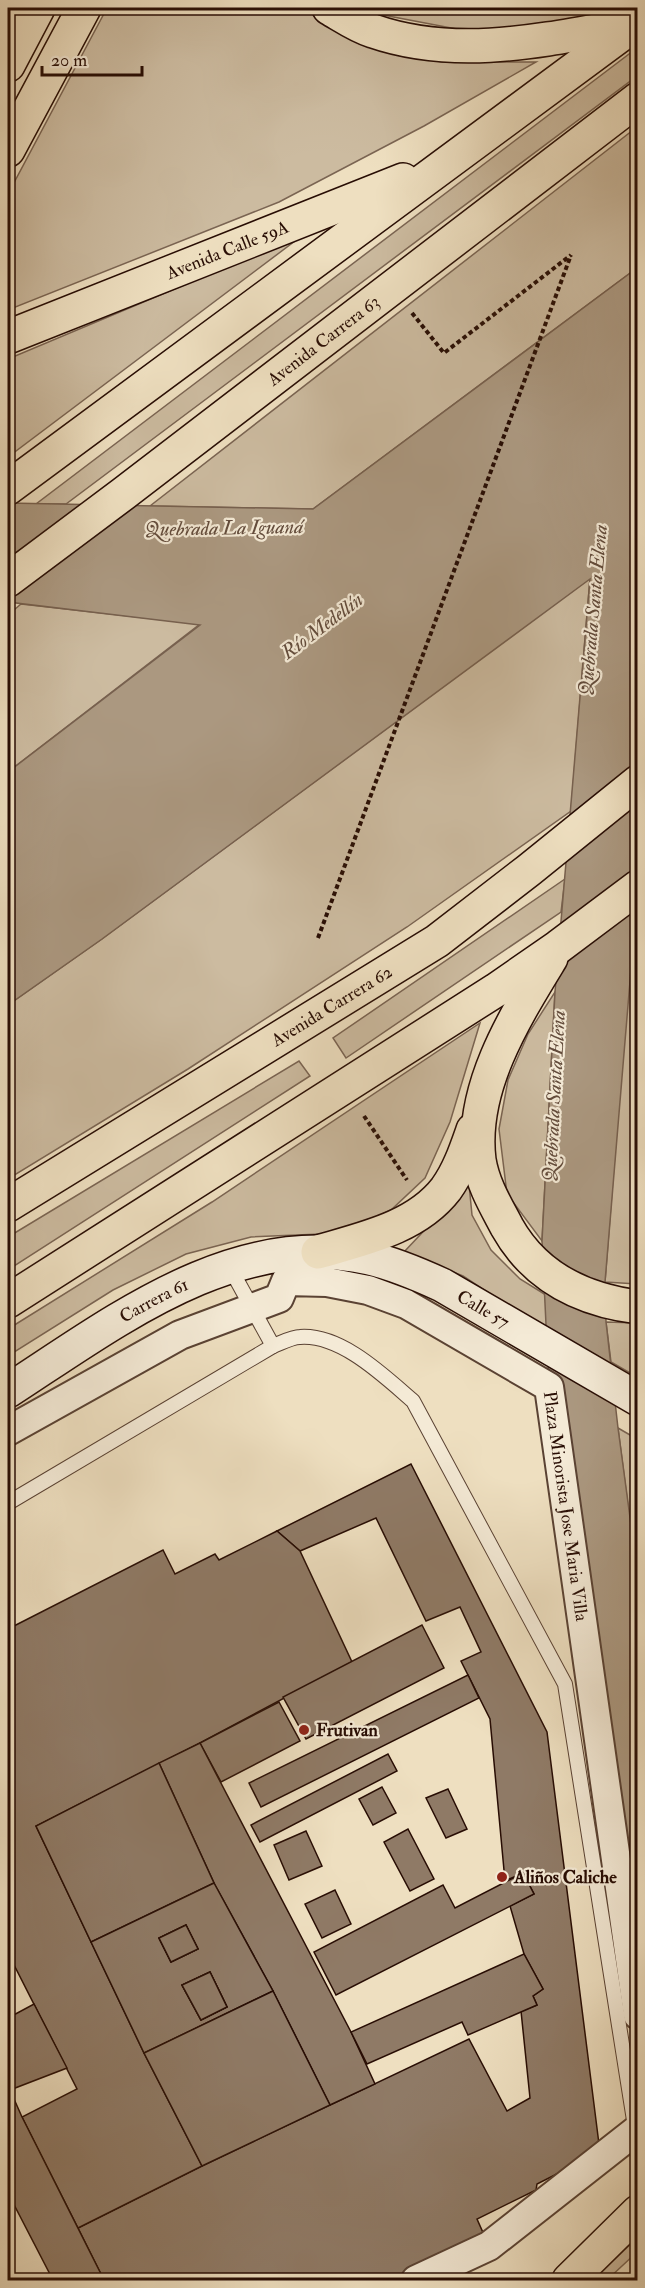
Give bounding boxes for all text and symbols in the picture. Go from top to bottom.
scale bar [42,39,142,77]
text: 20 m [51,49,87,72]
street label: Avenida Calle 59A [162,215,292,285]
street label: Avenida Carrera 63 [262,290,384,391]
water label: Quebrada La Iguaná [144,514,305,543]
water label: Quebrada Santa Elena [573,523,614,697]
water label: Río Medellín [275,587,368,665]
street label: Avenida Carrera 62 [266,960,396,1052]
water label: Quebrada Santa Elena [537,1010,572,1182]
street label: Carrera 61 [115,1273,192,1328]
street label: Calle 57 [453,1285,514,1333]
street label: Plaza Minorista Jose Maria Villa [538,1390,594,1623]
place label: Frutivan [316,1719,378,1742]
marker: Frutivan [297,1723,311,1737]
place label: Aliños Caliche [513,1866,617,1889]
marker: Aliños Caliche [495,1870,509,1884]

